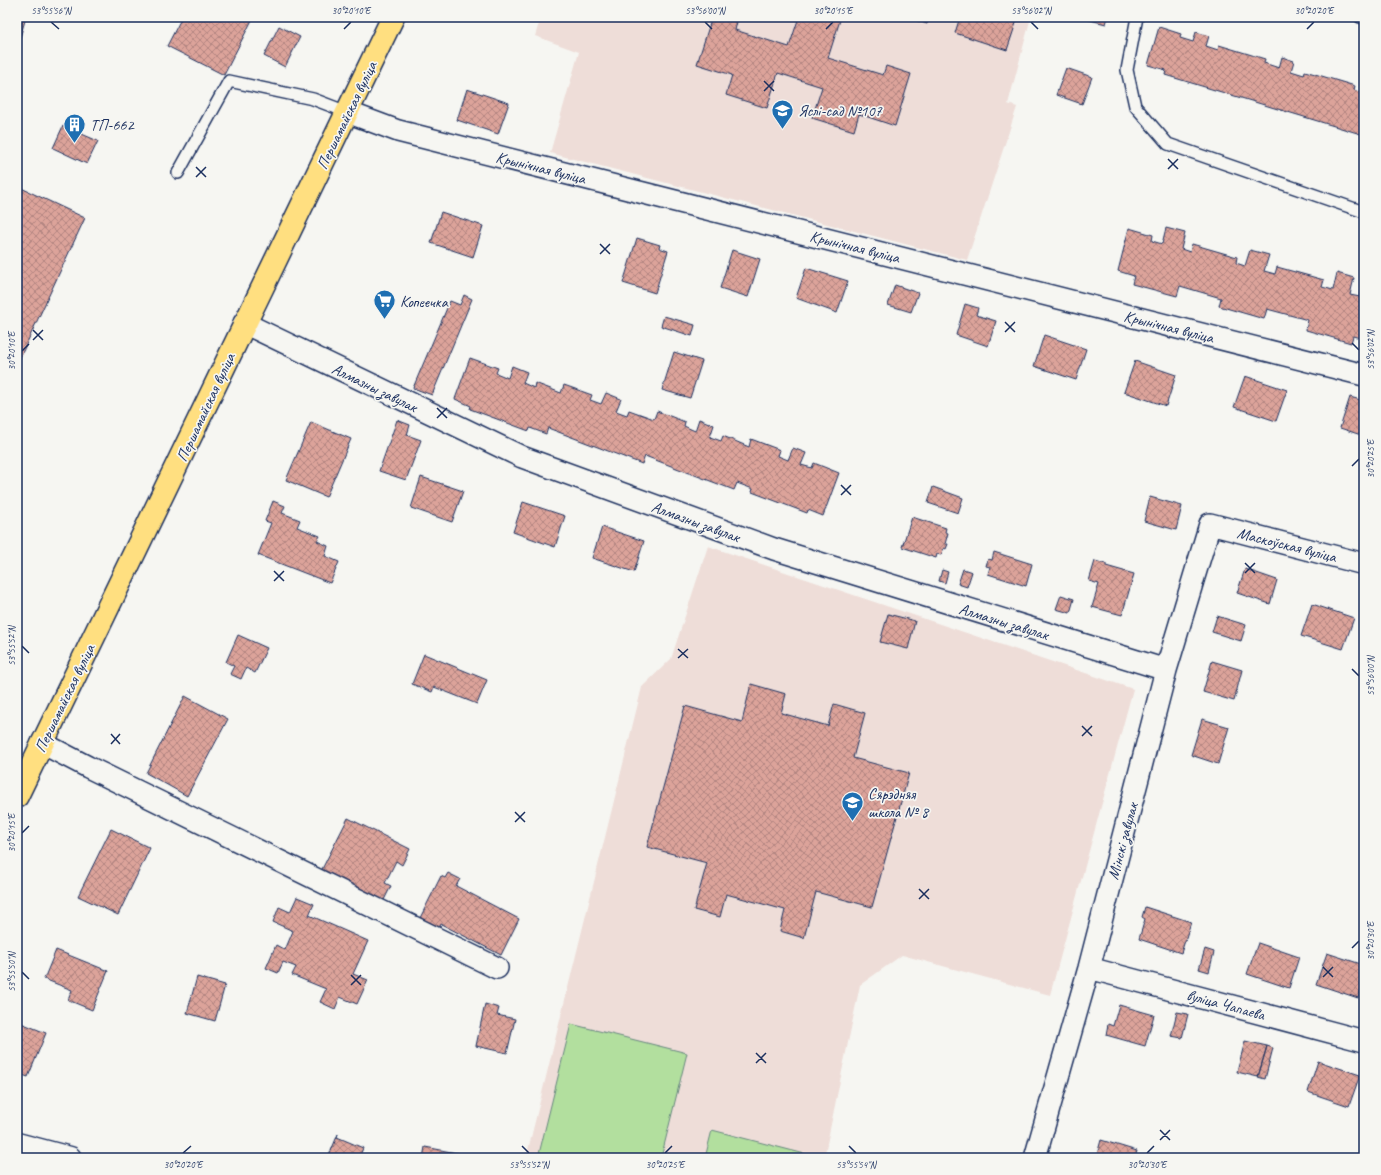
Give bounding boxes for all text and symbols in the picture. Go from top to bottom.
text: 53°55'56"N [31,4,73,17]
text: 30°20'10"E [332,4,372,17]
text: 53°56'00"N [685,4,727,17]
text: 30°20'15"E [814,4,854,17]
text: 53°56'02"N [1011,4,1053,17]
text: 30°20'20"E [1295,4,1335,17]
street label: Першамайская вуліца [312,57,382,173]
school or university icon: Яслі-сад №107 [770,97,796,130]
place label: Яслі-сад №107 [798,101,883,121]
building icon: ТП-662 [62,111,88,144]
place label: ТП-662 [90,115,136,135]
street label: Крынічная вуліца [494,147,589,189]
street label: Крынічная вуліца [808,226,903,268]
supermarket icon: Копеечка [371,288,397,321]
place label: Копеечка [400,292,449,312]
street label: Крынічная вуліца [1122,306,1217,348]
text: 53°56'02"N [1364,328,1377,370]
text: 30°20'10"E [5,330,18,370]
street label: Першамайская вуліца [172,349,240,465]
street label: Алмазны завулак [329,359,422,418]
text: 30°20'25"E [1364,438,1377,478]
street label: Алмазны завулак [649,497,744,548]
street label: Маскоўская вуліца [1235,523,1339,567]
street label: Алмазны завулак [957,599,1053,646]
text: 53°55'52"N [5,624,18,666]
street label: Першамайская вуліца [30,640,100,756]
text: 53°56'00"N [1364,654,1377,696]
place label: Сярэдняя школа № 8 [868,784,930,822]
school or university icon: Сярэдняя школа № 8 [840,789,866,822]
street label: Мінскі завулак [1103,799,1143,882]
text: 30°20'15"E [5,812,18,852]
text: 30°20'30"E [1364,920,1377,960]
text: 53°55'50"N [5,950,18,992]
street label: вуліца Чапаева [1185,985,1268,1025]
text: 30°20'20"E [164,1158,204,1171]
text: 53°55'52"N [509,1158,551,1171]
text: 30°20'25"E [646,1158,686,1171]
text: 53°55'54"N [836,1158,878,1171]
text: 30°20'30"E [1128,1158,1168,1171]

